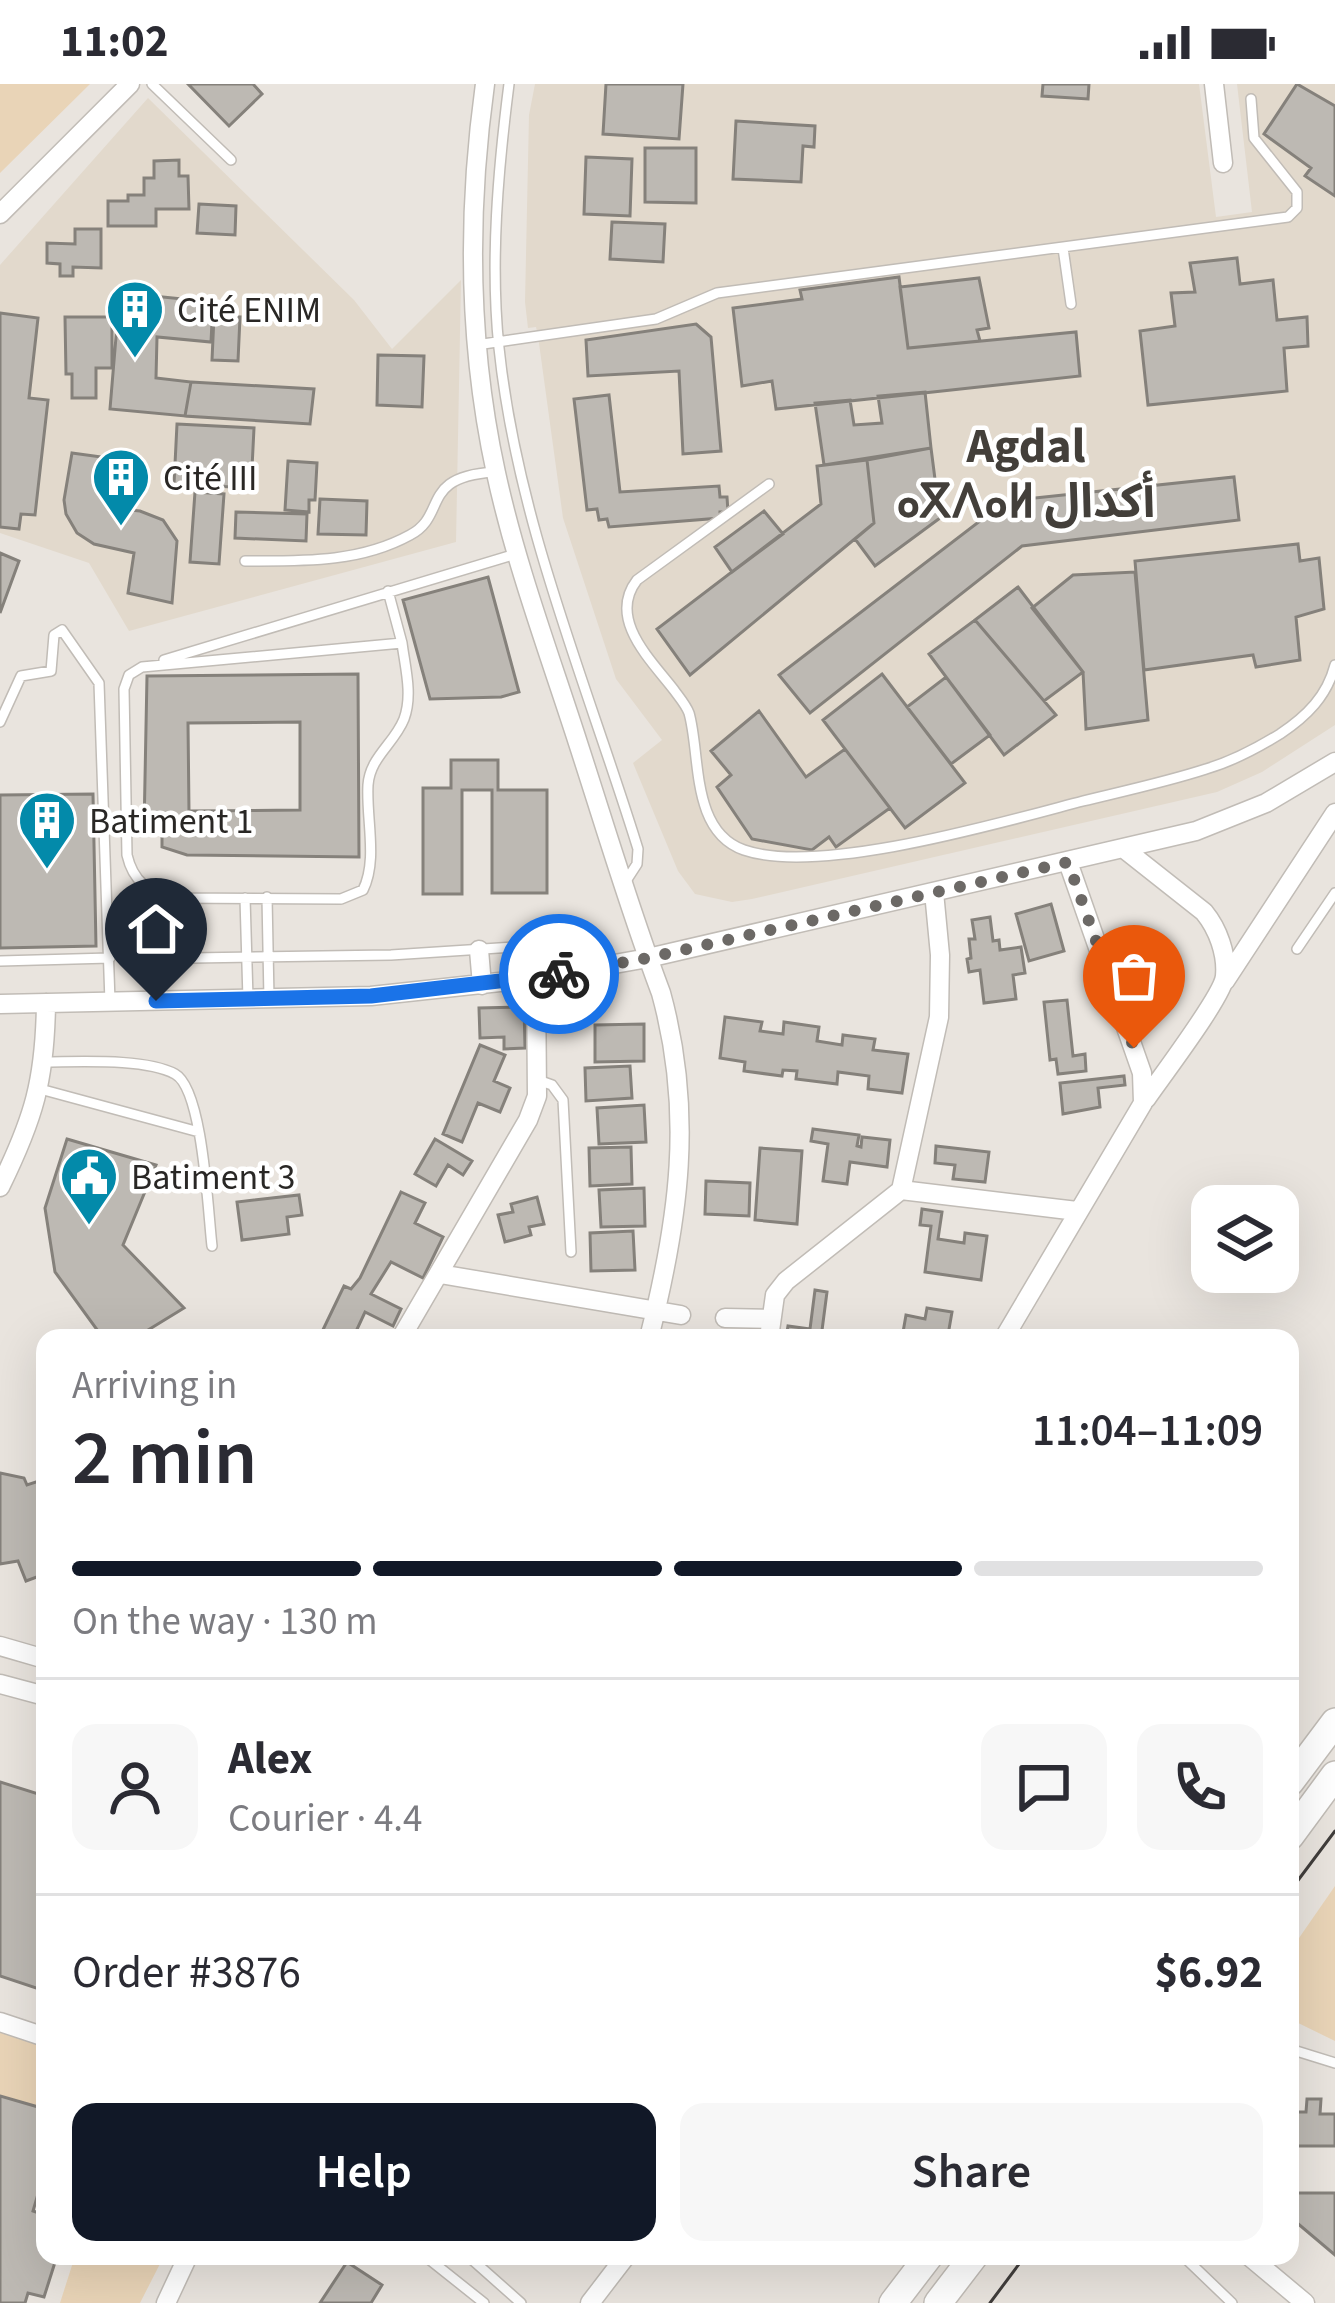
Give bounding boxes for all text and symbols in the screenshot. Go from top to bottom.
text: 11:02 [60,10,169,74]
building icon: Cité ENIM [104,278,166,360]
place label: Cité ENIM [177,285,321,336]
district label: Agdal ⴰⴳⴷⴰⵍ أكدال [897,413,1155,536]
building icon: Cité III [90,446,152,528]
place label: Cité III [163,453,258,504]
building icon: Batiment 1 [16,789,78,871]
place label: Batiment 1 [89,796,254,847]
pin [105,878,207,1001]
icon: home [123,896,189,962]
courier [499,914,619,1034]
pin [1083,925,1185,1048]
icon: bike [526,941,592,1007]
icon: bag [1101,943,1167,1009]
public building icon: Batiment 3 [58,1145,120,1227]
place label: Batiment 3 [131,1152,296,1203]
map controls [1191,1185,1299,1293]
button: layers [1191,1185,1299,1293]
text: Arriving in [72,1358,237,1414]
text: 11:04–11:09 [1032,1399,1263,1463]
text: 2 min [72,1403,257,1514]
text: On the way · 130 m [72,1594,378,1650]
button: person [72,1724,198,1850]
button: chat [981,1724,1107,1850]
button: phone [1137,1724,1263,1850]
text: Alex [228,1727,312,1791]
text: Courier · 4.4 [228,1791,422,1847]
text: Order #3876 [72,1941,301,2005]
text: $6.92 [1154,1941,1263,2005]
button: Help [72,2103,656,2241]
button: Share [680,2103,1263,2241]

